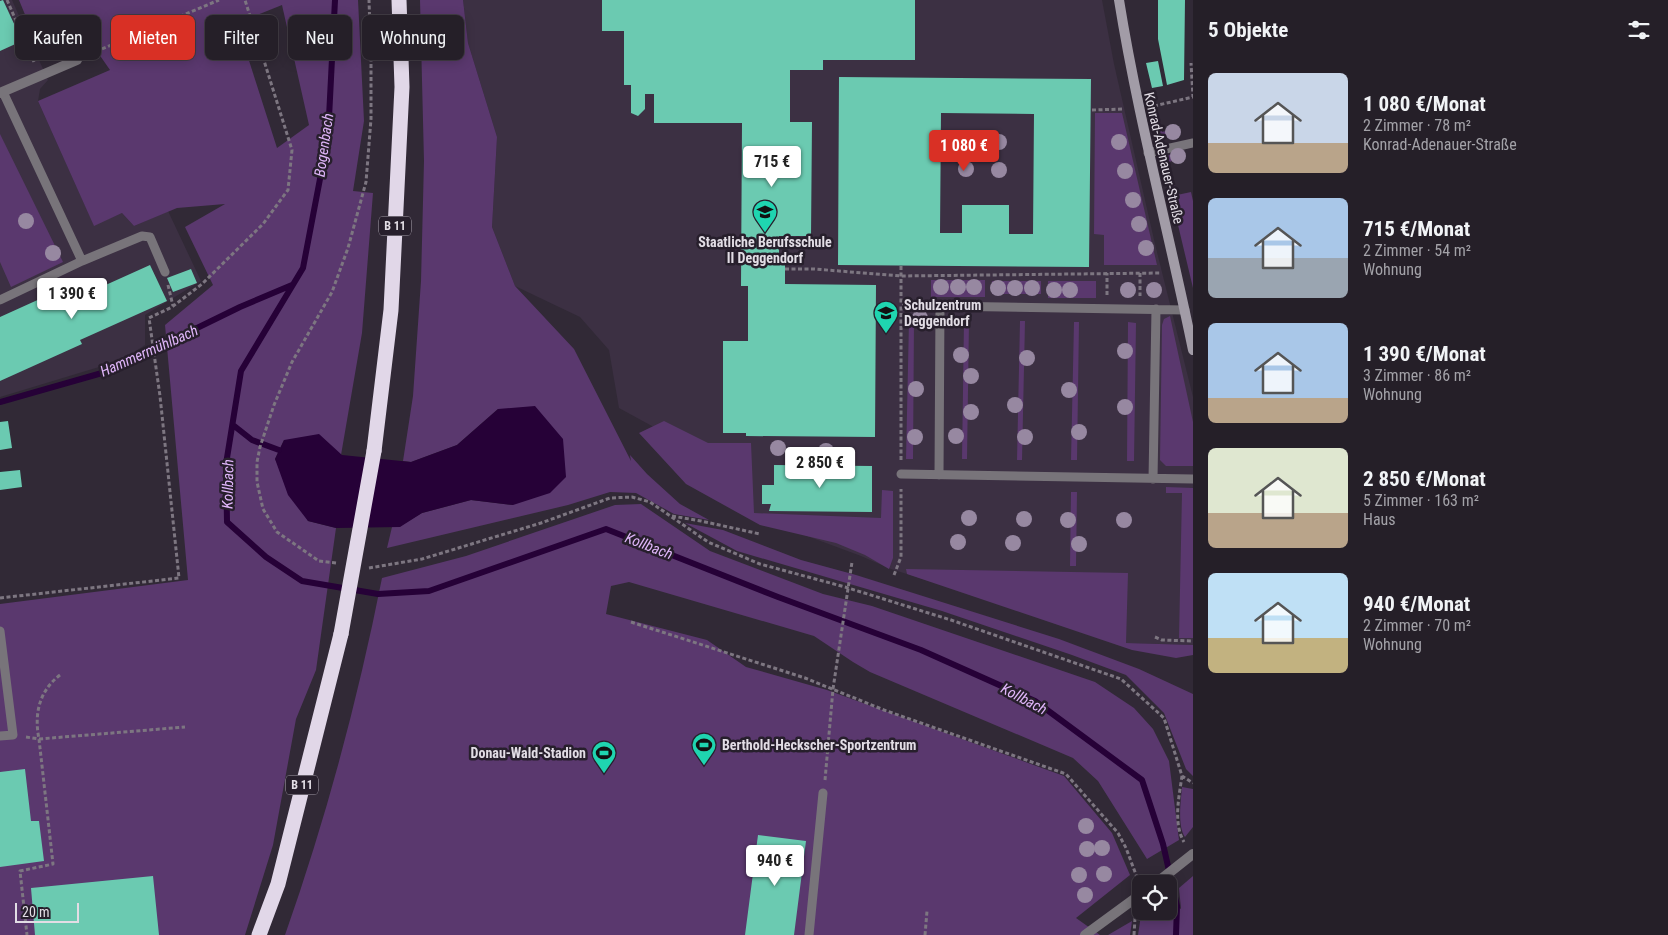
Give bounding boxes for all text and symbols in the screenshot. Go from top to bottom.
chip: Kaufen [15,15,101,60]
chip: Mieten [111,15,195,60]
chip: Filter [205,15,278,60]
chip: Neu [288,15,352,60]
chip: Wohnung [362,15,464,60]
icon: filters [1625,16,1653,44]
text: 5 Objekte [1208,18,1288,42]
street label: Konrad-Adenauer-Straße [1141,91,1187,226]
text: 1 080 €/Monat [1363,92,1486,116]
icon: home [1248,93,1308,153]
water label: Bogenbach [311,112,337,178]
text: 2 Zimmer · 78 m² [1363,116,1471,135]
pin: 1 080 € [918,130,1010,172]
text: Konrad-Adenauer-Straße [1363,135,1517,154]
text: 1 080 € [940,136,988,155]
pin: 715 € [737,146,807,188]
text: 715 € [754,152,790,171]
school or university icon: Staatliche Berufsschule II Deggendorf [752,199,778,233]
road number: B 11 [379,217,411,236]
text: 715 €/Monat [1363,217,1470,241]
icon: home [1248,218,1308,278]
place label: Staatliche Berufsschule II Deggendorf [698,234,832,266]
text: 2 Zimmer · 54 m² [1363,241,1471,260]
text: Wohnung [1363,260,1422,279]
pin: 1 390 € [26,278,118,320]
text: 1 390 € [48,284,96,303]
place label: Schulzentrum Deggendorf [904,297,981,329]
school or university icon: Schulzentrum Deggendorf [873,300,899,334]
water label: Hammermühlbach [97,321,201,381]
text: 1 390 €/Monat [1363,342,1486,366]
icon: home [1248,343,1308,403]
text: 3 Zimmer · 86 m² [1363,366,1471,385]
text: Wohnung [1363,385,1422,404]
pin: 2 850 € [774,446,866,489]
text: 2 850 € [796,453,844,472]
water label: Kollbach [219,459,237,509]
text: 2 850 €/Monat [1363,467,1486,491]
icon: home [1248,468,1308,528]
text: 5 Zimmer · 163 m² [1363,491,1479,510]
text: Haus [1363,510,1396,529]
water label: Kollbach [623,529,675,563]
text: 940 €/Monat [1363,592,1470,616]
icon: home [1248,593,1308,653]
text: 2 Zimmer · 70 m² [1363,616,1471,635]
text: Wohnung [1363,635,1422,654]
water label: Kollbach [998,679,1050,719]
sports icon: Berthold-Heckscher-Sportzentrum [691,732,717,766]
place label: Berthold-Heckscher-Sportzentrum [722,737,916,753]
sports icon: Donau-Wald-Stadion [591,740,617,774]
place label: Donau-Wald-Stadion [471,745,586,761]
road number: B 11 [286,776,318,794]
pin: 940 € [740,844,810,887]
text: 940 € [757,851,793,870]
map controls [1132,875,1177,920]
button: locate [1132,875,1177,920]
scale bar [15,900,79,923]
text: 20 m [22,904,50,920]

